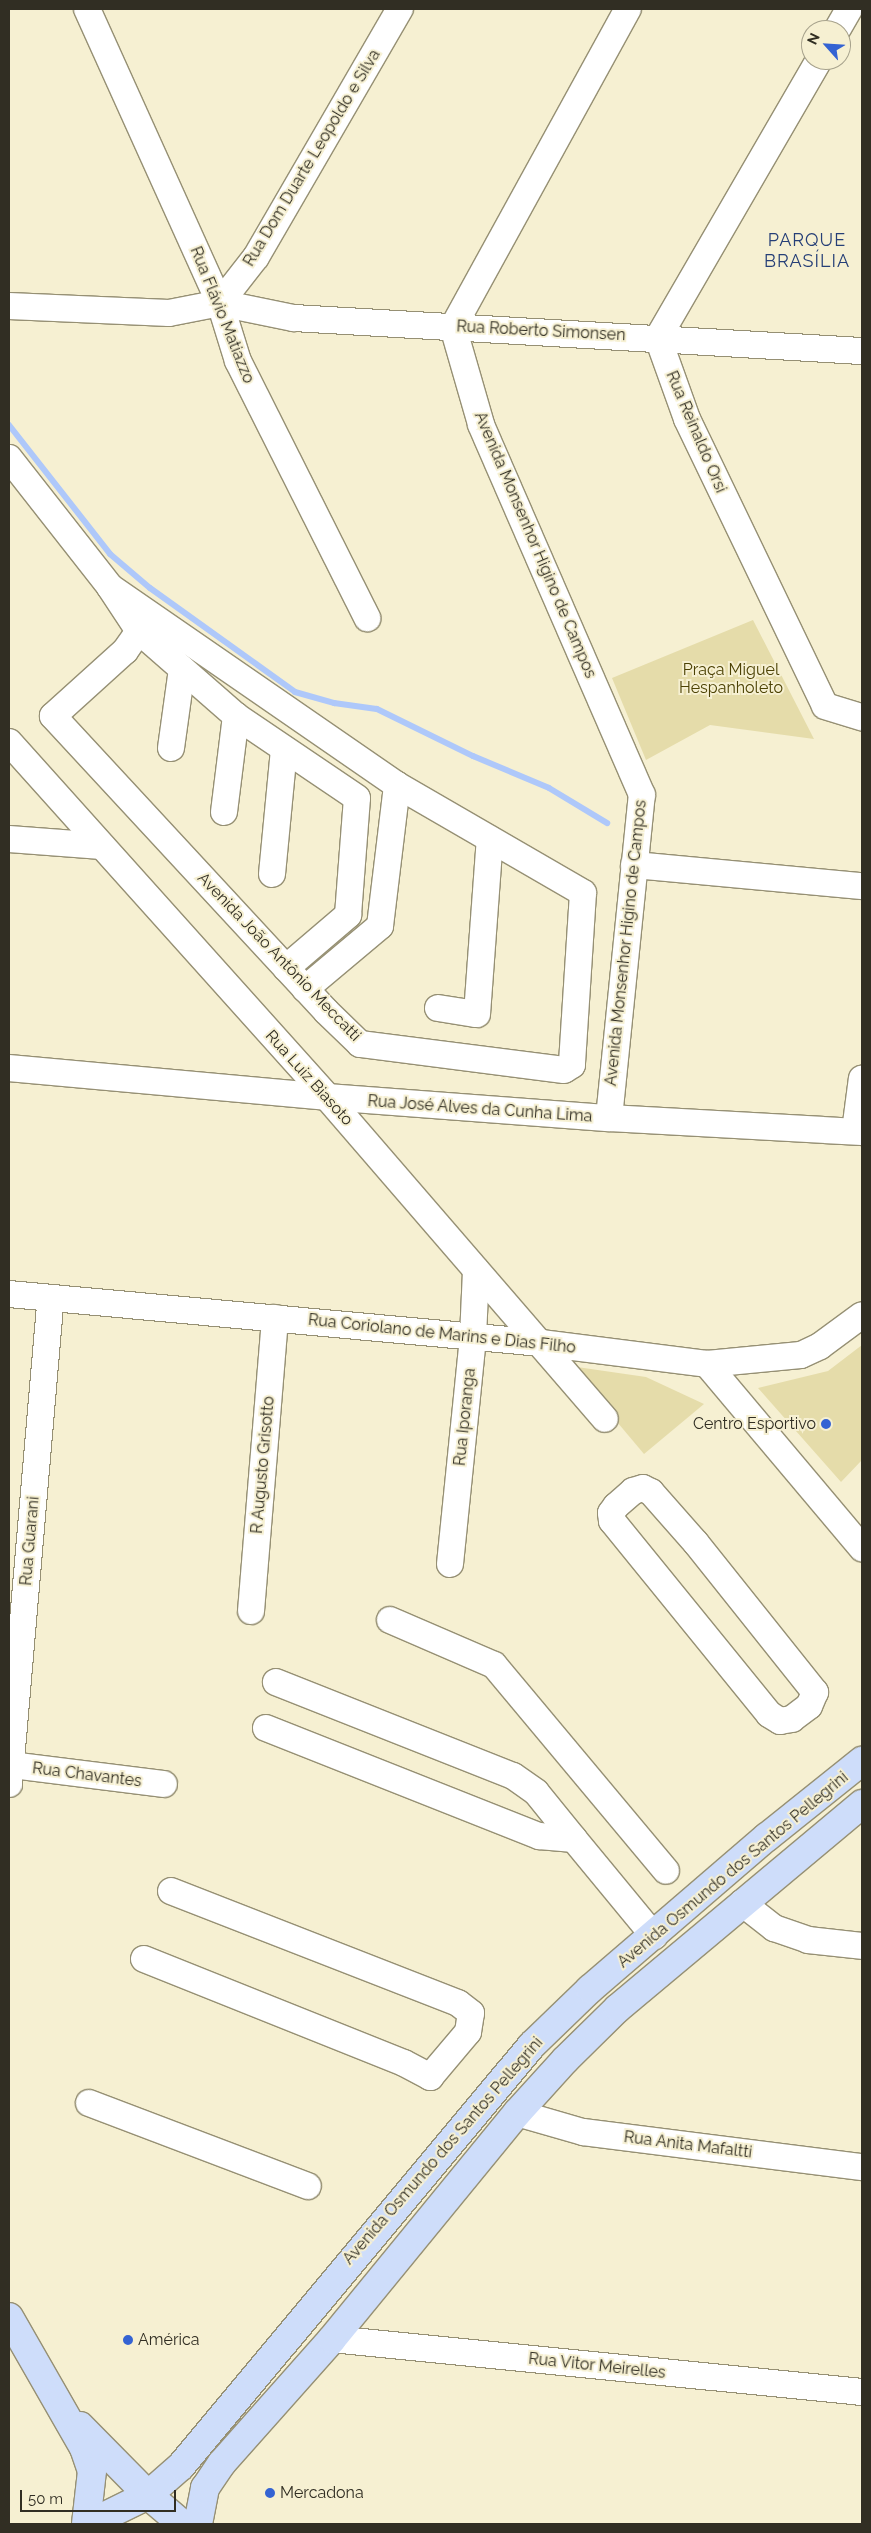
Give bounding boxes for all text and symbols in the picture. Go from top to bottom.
north arrow [801,20,851,70]
text: N [804,31,823,47]
street label: Rua Dom Duarte Leopoldo e Silva [240,46,384,270]
district label: PARQUE BRASÍLIA [763,230,851,272]
street label: Rua Flávio Matiazzo [186,244,258,386]
street label: Rua Roberto Simonsen [456,317,626,345]
street label: Rua Reinaldo Orsi [662,368,730,496]
street label: Avenida Monsenhor Higino de Campos [470,409,600,681]
park label: Praça Miguel Hespanholeto [679,660,783,698]
street label: Avenida Monsenhor Higino de Campos [601,799,651,1087]
street label: Avenida João Antônio Meccatti [193,868,365,1046]
street label: Rua Luiz Biasoto [261,1026,357,1130]
street label: Rua José Alves da Cunha Lima [367,1092,593,1126]
street label: Rua Coriolano de Marins e Dias Filho [307,1310,577,1358]
street label: Rua Iporanga [450,1367,480,1467]
street label: R Augusto Grisotto [247,1395,279,1535]
place label: Centro Esportivo [693,1414,816,1434]
marker: Centro Esportivo [820,1418,832,1430]
street label: Rua Guarani [17,1496,43,1586]
street label: Rua Chavantes [31,1759,143,1791]
street label: Avenida Osmundo dos Santos Pellegrini [614,1768,852,1972]
street label: Avenida Osmundo dos Santos Pellegrini [339,2033,547,2269]
street label: Rua Anita Mafaltti [623,2128,753,2162]
place label: América [138,2330,200,2350]
marker: América [122,2334,134,2346]
street label: Rua Vitor Meirelles [527,2349,667,2383]
scale bar [22,2480,179,2512]
place label: Mercadona [280,2483,364,2503]
marker: Mercadona [264,2487,276,2499]
text: 50 m [28,2490,63,2508]

